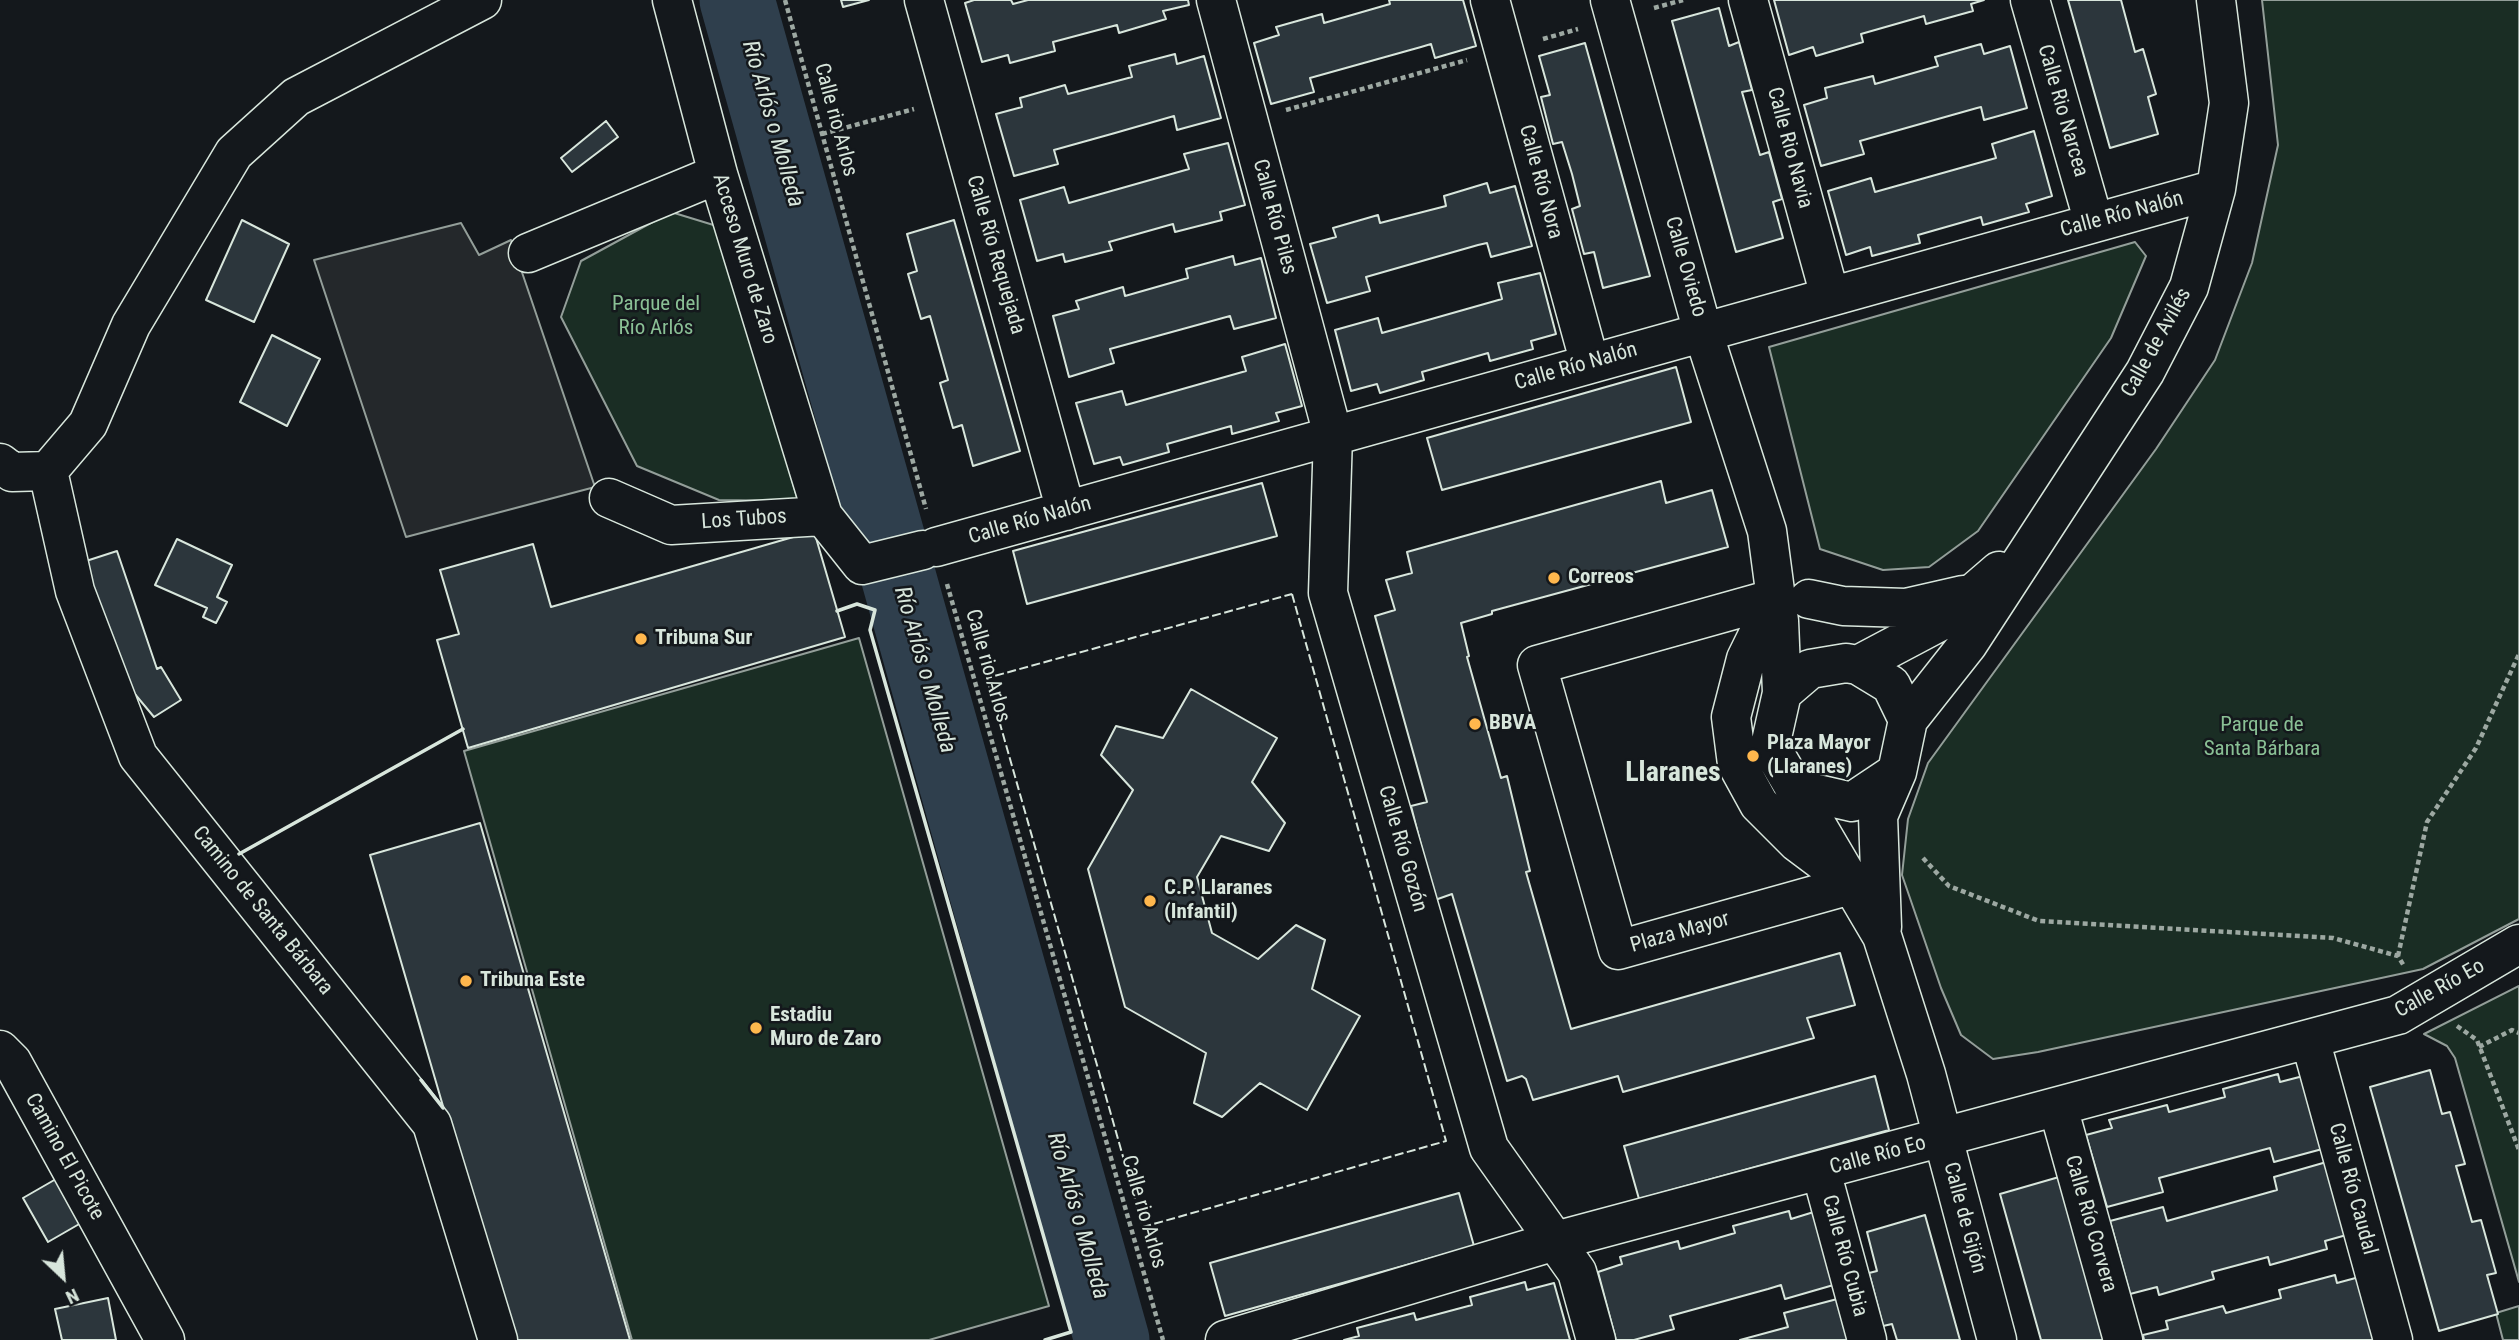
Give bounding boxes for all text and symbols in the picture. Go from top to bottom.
water label: Río Arlós o Molleda [735,38,809,210]
street label: Calle Rio Narcea [2031,42,2093,180]
street label: Calle rio Arlos [808,61,862,179]
street label: Calle Rio Navia [1761,85,1817,211]
street label: Calle Río Nora [1513,122,1567,242]
street label: Calle Río Piles [1247,157,1301,277]
street label: Acceso Muro de Zaro [706,171,782,347]
street label: Calle Río Requejada [960,172,1030,338]
street label: Calle Río Nalón [2058,186,2186,244]
street label: Calle Oviedo [1659,214,1711,320]
street label: Calle de Avilés [2117,284,2197,402]
park label: Parque del Río Arlós [612,292,700,342]
street label: Calle Río Nalón [1512,337,1640,397]
street label: Calle Río Nalón [966,491,1094,551]
street label: Los Tubos [700,504,788,536]
place label: Correos [1568,565,1634,591]
marker: Correos [1546,570,1562,586]
water label: Río Arlós o Molleda [887,584,961,756]
street label: Calle rio Arlos [959,607,1015,725]
place label: Tribuna Sur [655,626,752,652]
marker: Tribuna Sur [633,631,649,647]
place label: BBVA [1489,711,1536,737]
park label: Parque de Santa Bárbara [2204,713,2320,763]
marker: BBVA [1467,716,1483,732]
place label: Plaza Mayor (Llaranes) [1767,731,1871,781]
marker: Plaza Mayor (Llaranes) [1745,748,1761,764]
district label: Llaranes [1625,757,1721,791]
street label: Calle Río Gozón [1372,783,1432,915]
street label: Camino de Santa Bárbara [186,822,338,1000]
place label: C.P. Llaranes (Infantil) [1164,876,1273,926]
marker: C.P. Llaranes (Infantil) [1142,893,1158,909]
street label: Plaza Mayor [1628,907,1732,959]
street label: Calle Río Eo [2391,954,2489,1024]
place label: Tribuna Este [480,968,585,994]
marker: Tribuna Este [458,973,474,989]
place label: Estadiu Muro de Zaro [770,1003,881,1053]
marker: Estadiu Muro de Zaro [748,1020,764,1036]
street label: Camino El Picote [19,1089,109,1225]
street label: Calle Río Caudal [2322,1120,2382,1258]
water label: Río Arlós o Molleda [1040,1130,1114,1302]
street label: Calle Río Eo [1827,1131,1929,1181]
street label: Calle rio Arlos [1115,1153,1171,1271]
street label: Calle Río Corvera [2058,1153,2122,1295]
street label: Calle de Gijón [1937,1160,1991,1276]
street label: Calle Río Cubia [1816,1192,1872,1320]
north arrow [28,1242,98,1312]
text: N [62,1283,83,1309]

